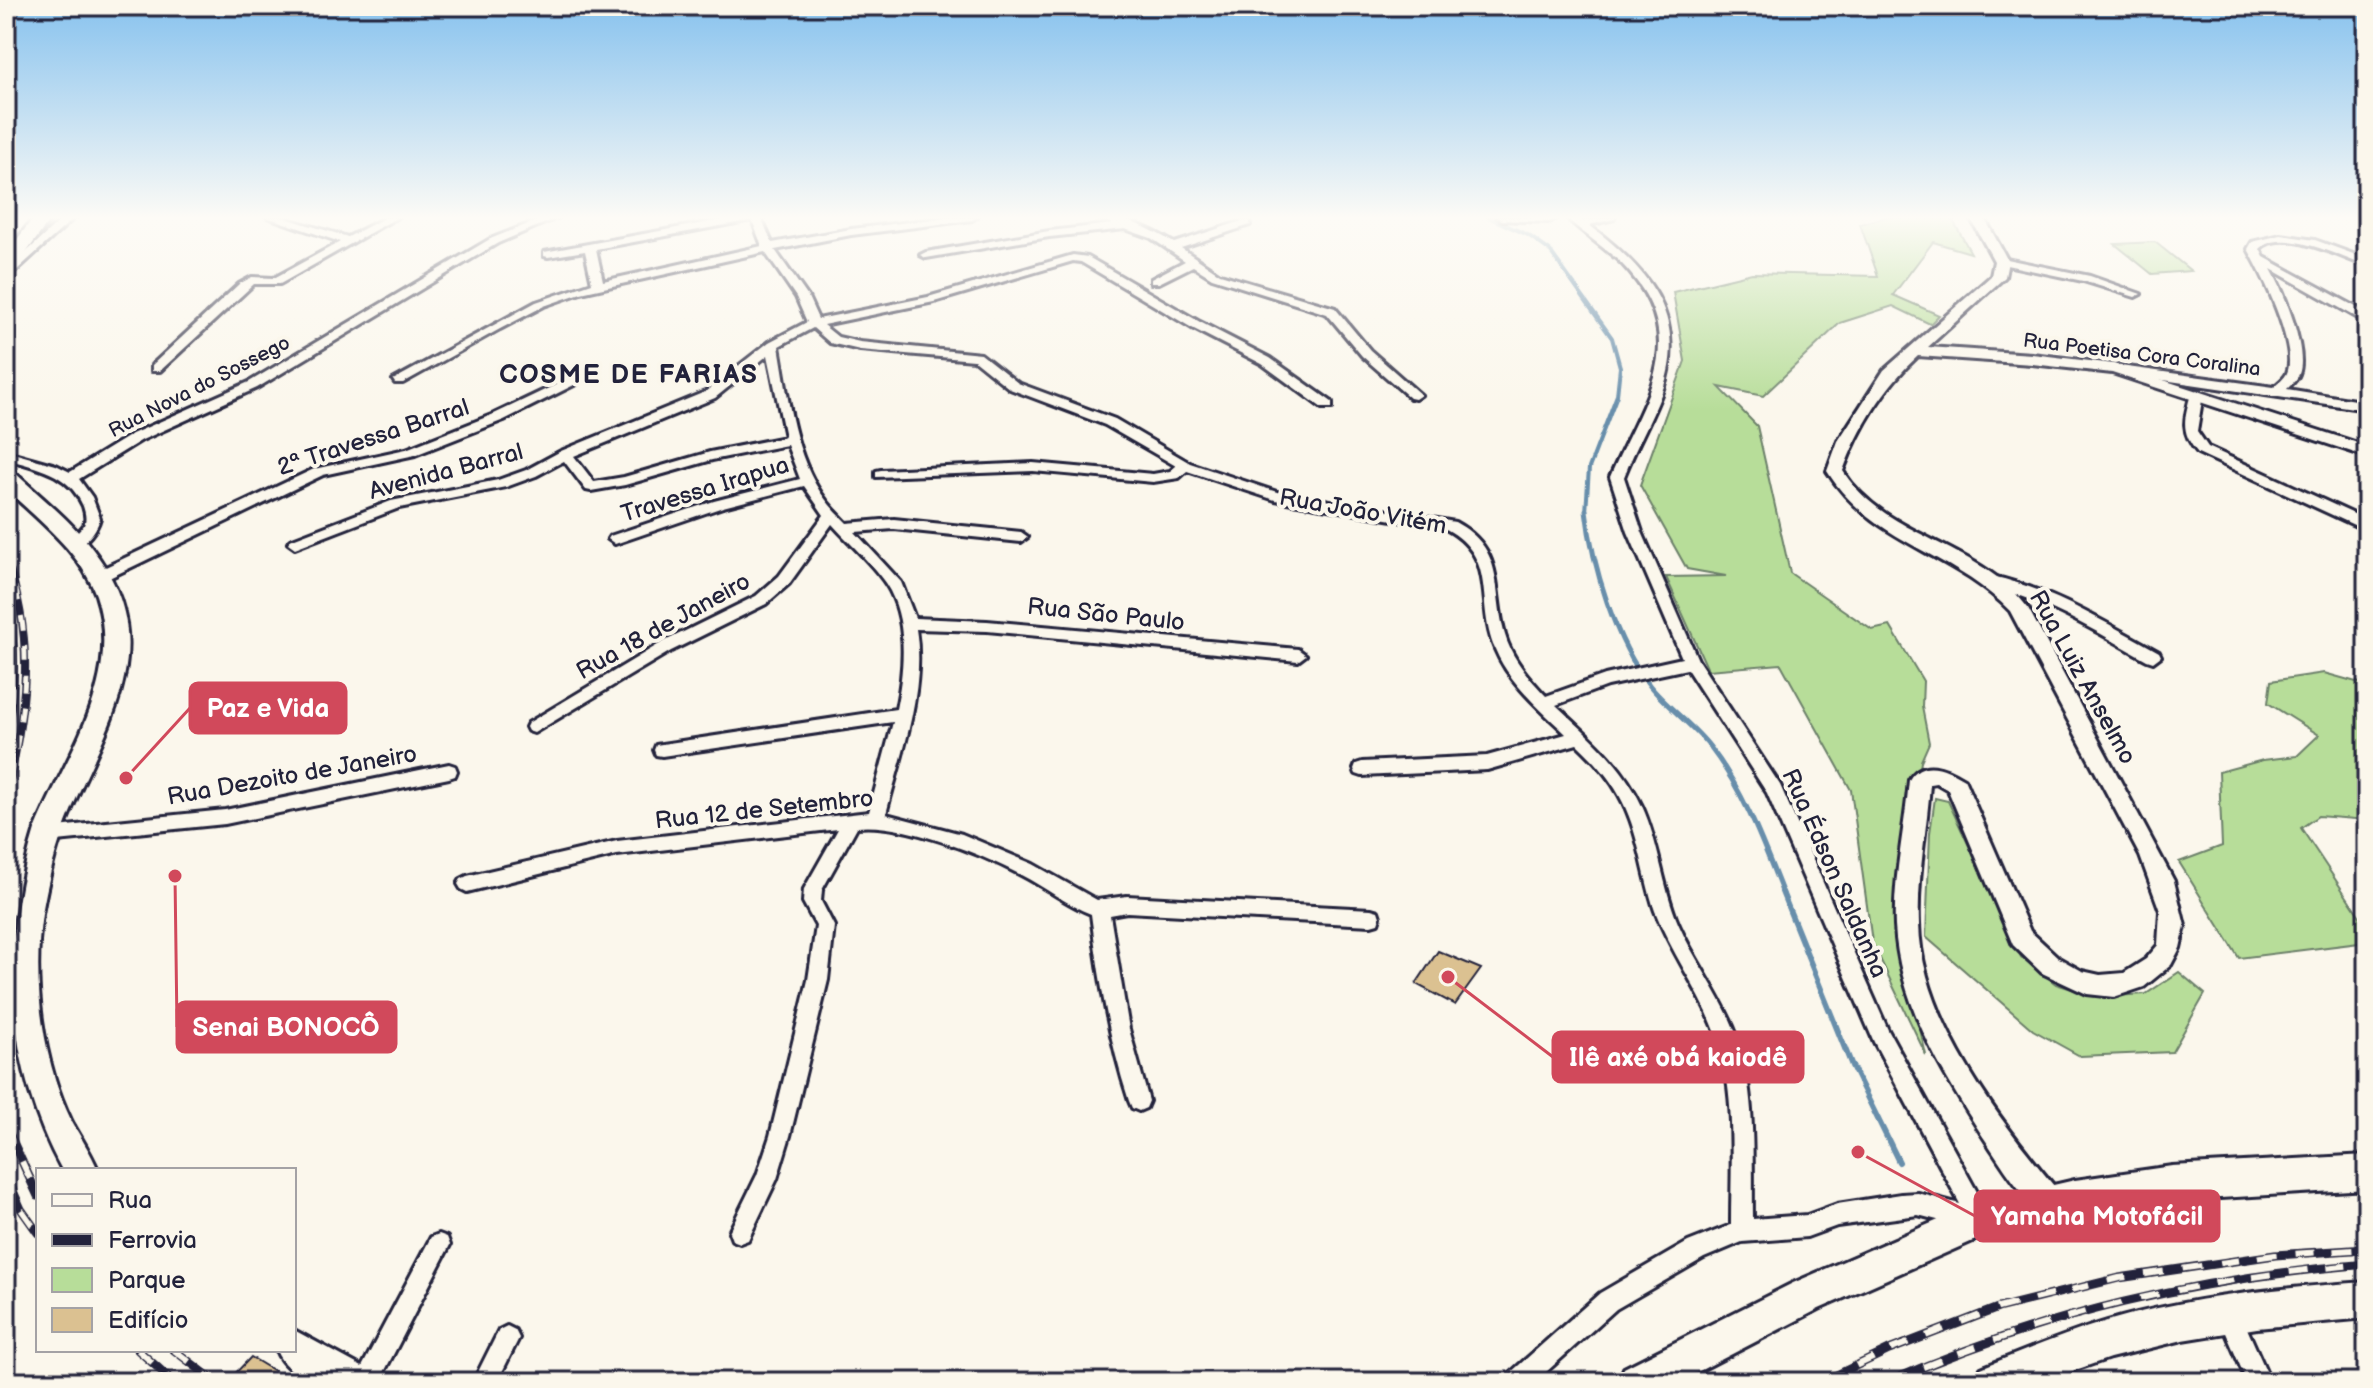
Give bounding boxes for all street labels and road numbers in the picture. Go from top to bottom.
street label: Rua Poetisa Cora Coralina [2022,329,2262,381]
street label: Rua Nova do Sossego [105,331,294,443]
street label: 2ª Travessa Barral [274,393,473,482]
street label: Avenida Barral [366,437,526,506]
street label: Travessa Irapua [618,450,793,529]
street label: Rua João Vitém [1277,483,1449,540]
street label: Rua 18 de Janeiro [571,567,755,686]
street label: Rua Luiz Anselmo [2023,585,2142,769]
street label: Rua São Paulo [1026,592,1186,637]
street label: Rua Dezoito de Janeiro [165,739,419,812]
street label: Rua Édson Saldanha [1775,764,1895,982]
street label: Rua 12 de Setembro [653,784,875,835]

